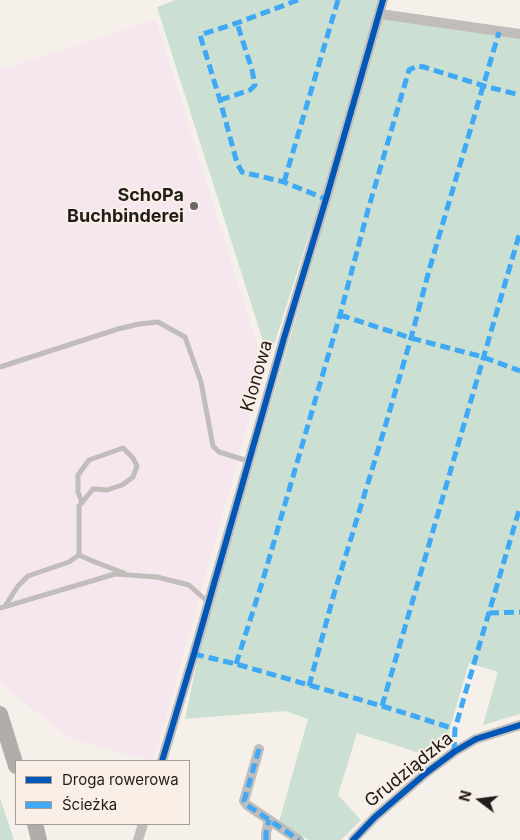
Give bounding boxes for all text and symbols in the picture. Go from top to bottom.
place label: SchoPa Buchbinderei [67,185,184,228]
marker: SchoPa Buchbinderei [188,200,200,212]
street label: Klonowa [237,338,277,414]
street label: Grudziądzka [361,728,457,812]
legend [15,760,190,825]
text: Droga rowerowa [62,770,179,789]
north arrow [455,775,505,825]
text: N [455,789,475,803]
text: Ścieżka [62,795,117,814]

